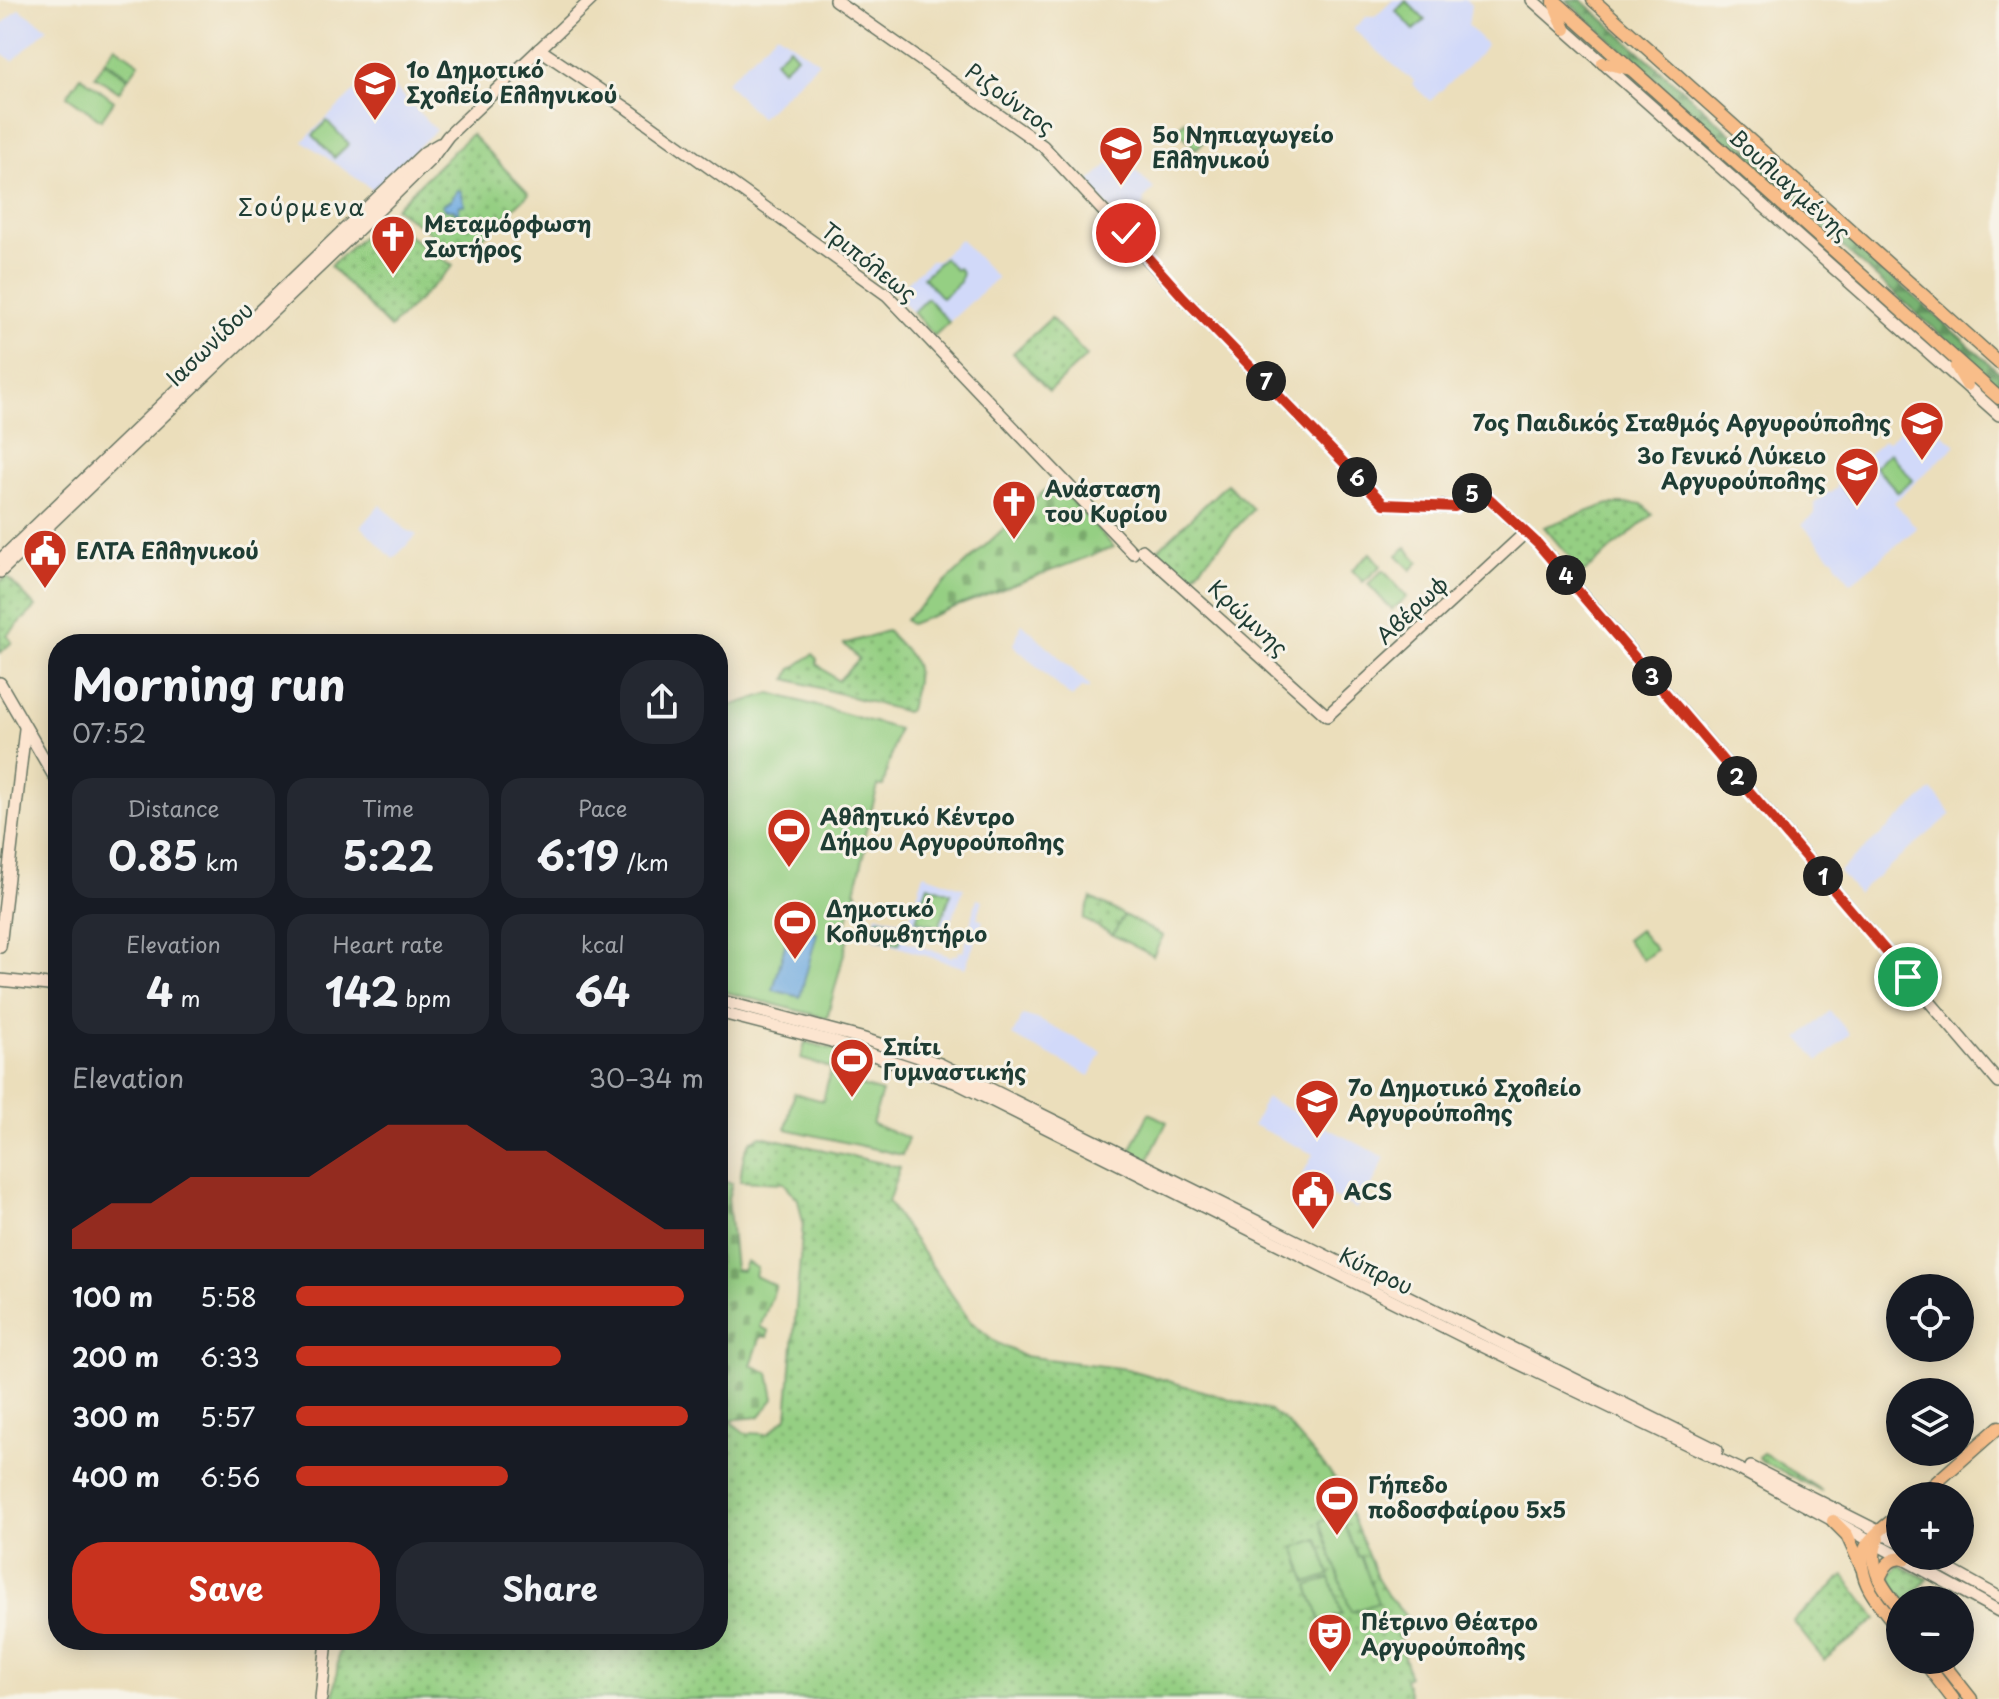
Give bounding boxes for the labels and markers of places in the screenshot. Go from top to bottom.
place label: 1ο Δημοτικό Σχολείο Ελληνικού [406,52,617,110]
school or university icon: 1ο Δημοτικό Σχολείο Ελληνικού [351,59,399,122]
place label: 5ο Νηπιαγωγείο Ελληνικού [1152,117,1334,175]
school or university icon: 5ο Νηπιαγωγείο Ελληνικού [1097,124,1145,187]
pin [1092,199,1160,267]
place label: Μεταμόρφωση Σωτήρος [424,206,591,264]
church icon: Μεταμόρφωση Σωτήρος [369,213,417,276]
pin: 7 [1246,361,1286,401]
school or university icon: 7ος Παιδικός Σταθμός Αργυρούπολης [1898,399,1946,462]
place label: 7ος Παιδικός Σταθμός Αργυρούπολης [1473,405,1891,438]
place label: 3ο Γενικό Λύκειο Αργυρούπολης [1637,438,1826,496]
school or university icon: 3ο Γενικό Λύκειο Αργυρούπολης [1833,445,1881,508]
pin: 6 [1337,457,1377,497]
place label: Ανάσταση του Κυρίου [1045,471,1168,529]
pin: 5 [1452,473,1492,513]
church icon: Ανάσταση του Κυρίου [990,478,1038,541]
public building icon: ΕΛΤΑ Ελληνικού [21,527,69,590]
place label: ΕΛΤΑ Ελληνικού [76,533,259,566]
pin: 4 [1546,555,1586,595]
pin: 3 [1632,656,1672,696]
pin: 2 [1717,756,1757,796]
place label: Αθλητικό Κέντρο Δήμου Αργυρούπολης [820,799,1064,857]
sports icon: Αθλητικό Κέντρο Δήμου Αργυρούπολης [765,806,813,869]
pin: 1 [1803,856,1843,896]
place label: Δημοτικό Κολυμβητήριο [826,891,987,949]
sports icon: Δημοτικό Κολυμβητήριο [771,898,819,961]
pin [1874,943,1942,1011]
place label: Σπίτι Γυμναστικής [883,1029,1026,1087]
sports icon: Σπίτι Γυμναστικής [828,1036,876,1099]
place label: 7ο Δημοτικό Σχολείο Αργυρούπολης [1348,1070,1581,1128]
school or university icon: 7ο Δημοτικό Σχολείο Αργυρούπολης [1293,1077,1341,1140]
public building icon: ACS [1289,1168,1337,1231]
place label: ACS [1344,1174,1392,1207]
place label: Γήπεδο ποδοσφαίρου 5x5 [1368,1467,1566,1525]
sports icon: Γήπεδο ποδοσφαίρου 5x5 [1313,1474,1361,1537]
place label: Πέτρινο Θέατρο Αργυρούπολης [1361,1604,1538,1662]
theatre icon: Πέτρινο Θέατρο Αργυρούπολης [1306,1611,1354,1674]

